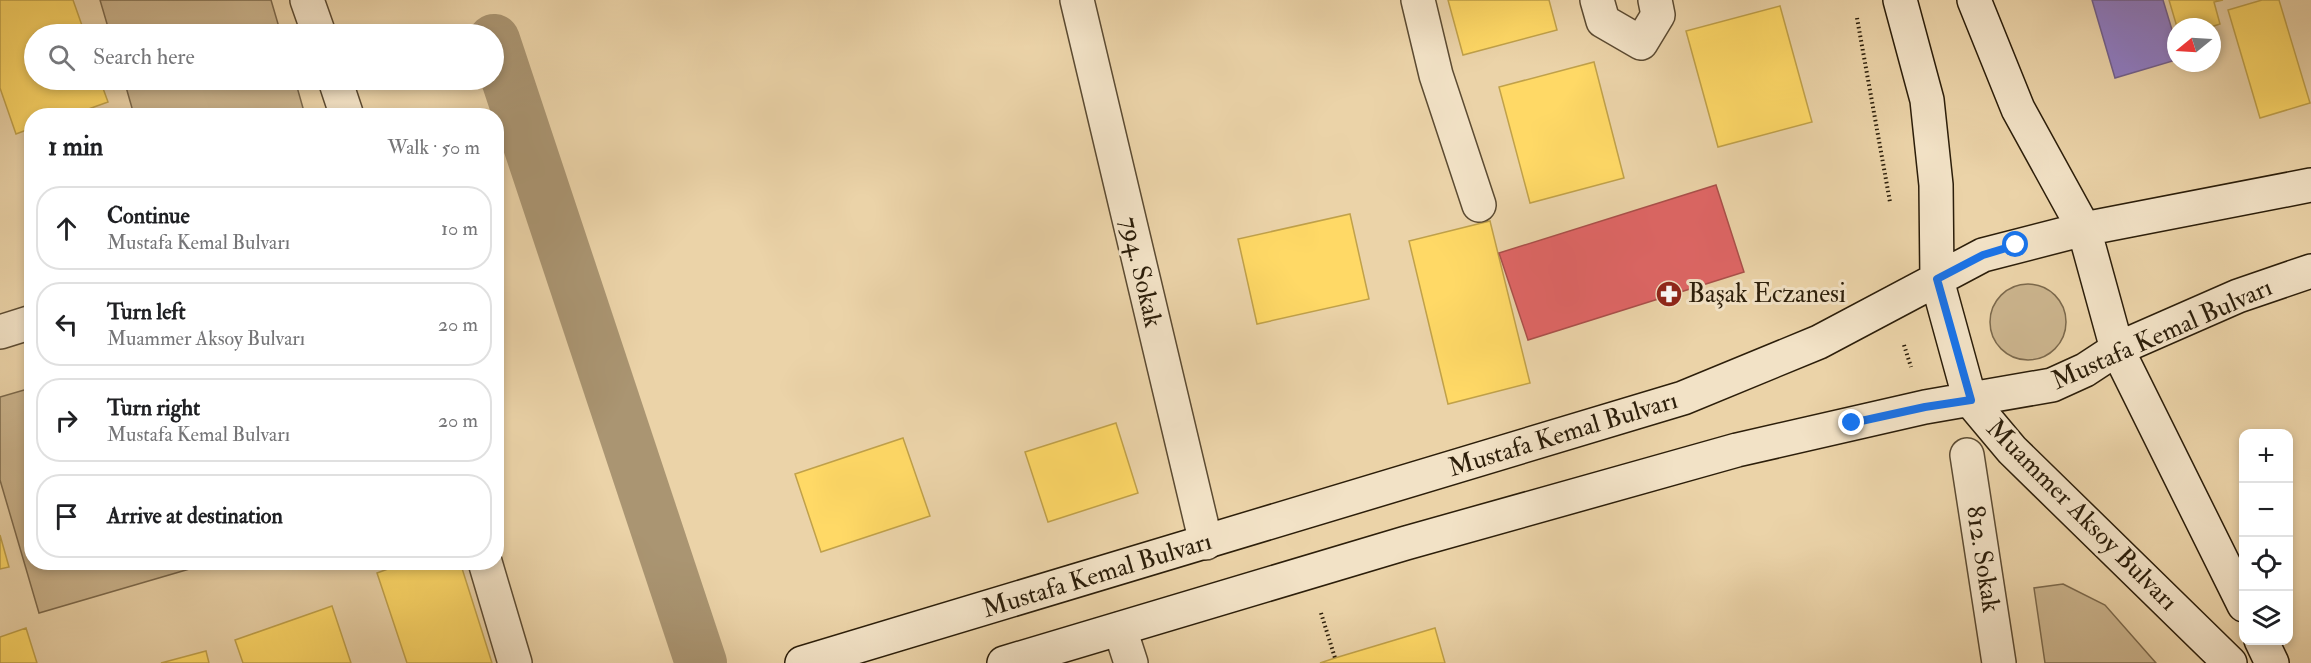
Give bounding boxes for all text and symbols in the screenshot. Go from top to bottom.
north arrow [2167,18,2221,72]
search box [24,24,504,90]
icon: search [45,41,78,74]
text: Search here [93,43,195,71]
text: 1 min [48,131,103,163]
text: Walk · 50 m [388,135,480,160]
text: Continue [107,202,190,230]
icon: ahead [50,212,83,245]
street label: 794. Sokak [1113,214,1169,331]
text: 10 m [441,216,478,241]
text: Mustafa Kemal Bulvarı [107,230,290,255]
route start [2002,231,2028,257]
street label: Mustafa Kemal Bulvarı [2047,271,2277,397]
place label: Başak Eczanesi [1688,278,1846,310]
pharmacy icon: Başak Eczanesi [1654,279,1684,309]
text: Turn left [107,298,186,326]
icon: left [50,308,83,341]
text: 20 m [438,312,478,337]
text: Muammer Aksoy Bulvarı [107,326,305,351]
street label: Mustafa Kemal Bulvarı [1445,384,1682,484]
text: Turn right [107,394,200,422]
icon: right [50,404,83,437]
text: 20 m [438,408,478,433]
route end [1838,409,1864,435]
street label: Muammer Aksoy Bulvarı [1980,413,2184,617]
text: Mustafa Kemal Bulvarı [107,422,290,447]
map controls [2239,429,2293,645]
button: + [2239,429,2293,483]
button: − [2239,483,2293,537]
icon: arrive [50,500,83,533]
text: Arrive at destination [107,502,283,530]
street label: 812. Sokak [1959,503,2007,615]
street label: Mustafa Kemal Bulvarı [979,525,1216,625]
button: locate [2239,537,2293,591]
button: layers [2239,591,2293,645]

